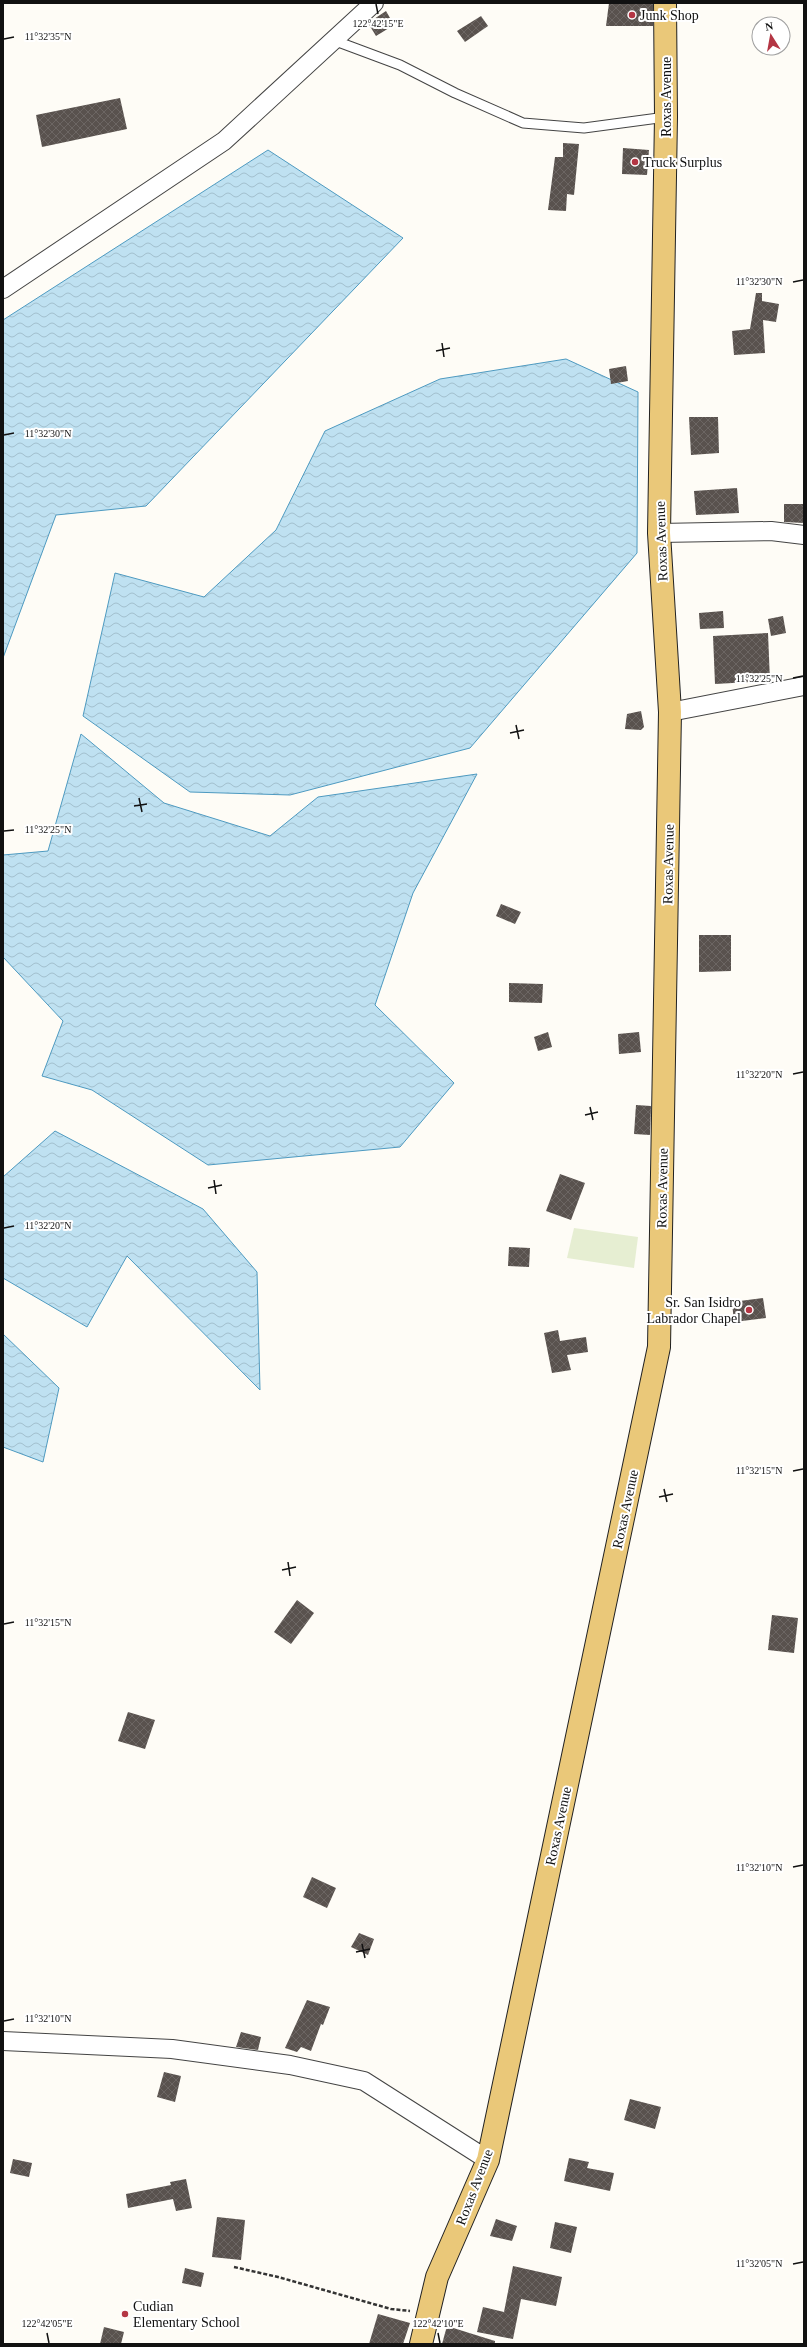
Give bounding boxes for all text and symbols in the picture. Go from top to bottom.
place label: Junk Shop [640,8,699,23]
marker: Junk Shop [627,10,637,20]
north arrow [751,16,791,56]
text: 122°42'15"E [353,18,404,29]
text: N [764,20,774,33]
text: 11°32'35"N [25,31,71,42]
street label: Roxas Avenue [659,57,674,137]
place label: Truck Surplus [643,155,722,170]
marker: Truck Surplus [630,157,640,167]
text: 11°32'30"N [736,276,782,287]
text: 11°32'30"N [25,428,71,439]
street label: Roxas Avenue [653,501,670,581]
text: 11°32'25"N [736,673,782,684]
text: 11°32'25"N [25,824,71,835]
street label: Roxas Avenue [660,824,677,904]
text: 11°32'20"N [736,1069,782,1080]
street label: Roxas Avenue [654,1148,671,1228]
text: 11°32'20"N [25,1220,71,1231]
place label: Sr. San Isidro Labrador Chapel [647,1295,741,1326]
marker: Sr. San Isidro Labrador Chapel [744,1305,754,1315]
text: 11°32'15"N [736,1465,782,1476]
street label: Roxas Avenue [610,1468,641,1550]
text: 11°32'15"N [25,1617,71,1628]
street label: Roxas Avenue [543,1785,574,1867]
text: 11°32'10"N [736,1862,782,1873]
text: 11°32'10"N [25,2013,71,2024]
street label: Roxas Avenue [453,2147,496,2227]
text: 11°32'05"N [736,2258,782,2269]
place label: Cudian Elementary School [133,2299,240,2330]
marker: Cudian Elementary School [120,2309,130,2319]
text: 122°42'05"E [22,2318,73,2329]
text: 122°42'10"E [413,2318,464,2329]

